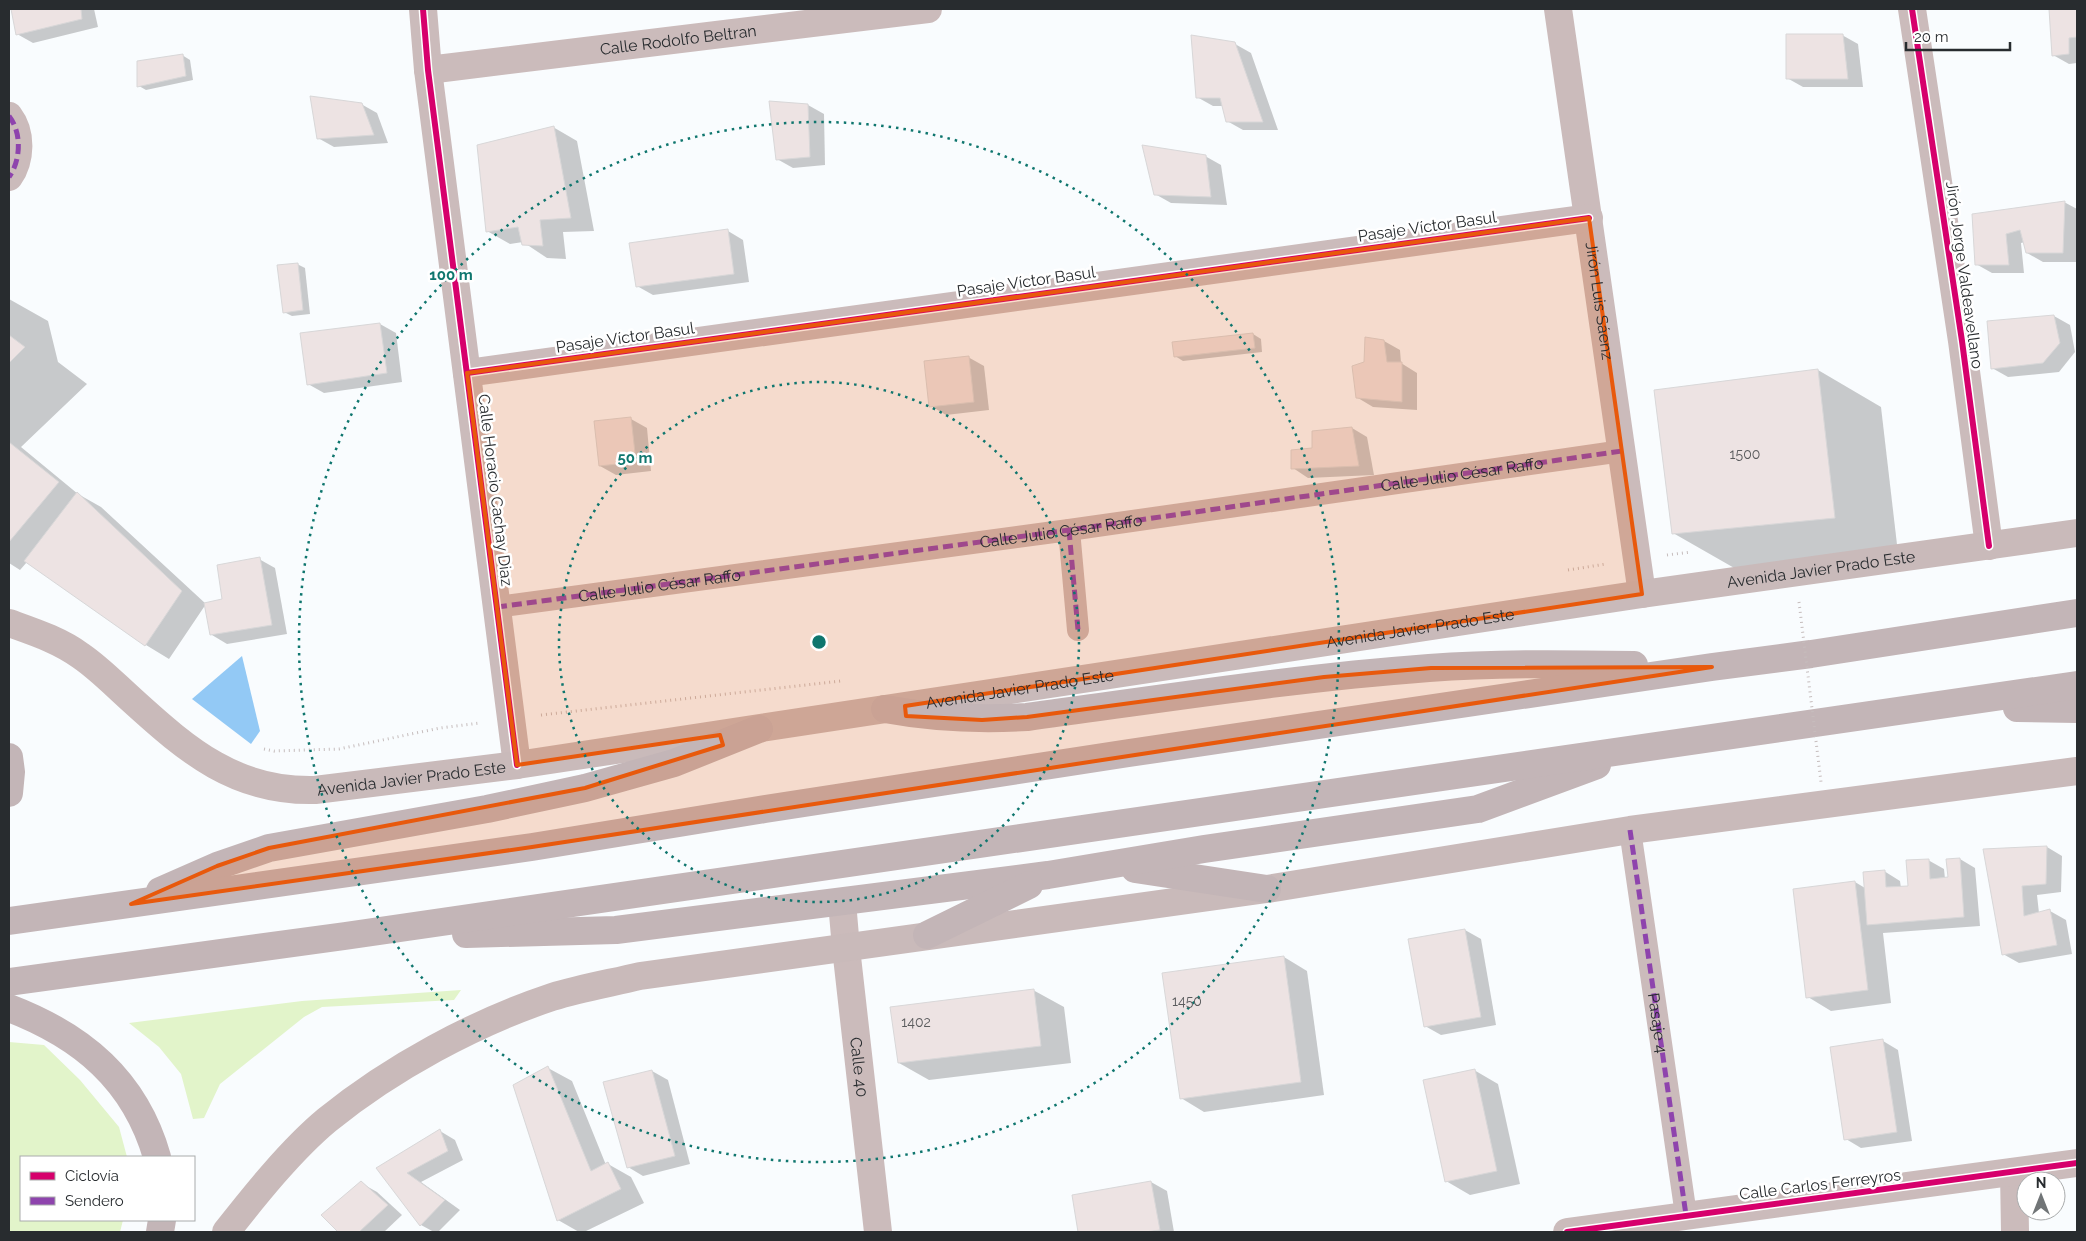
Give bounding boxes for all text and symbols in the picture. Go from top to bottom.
scale bar [1906,20,2010,52]
street label: Calle Rodolfo Beltran [599,21,758,59]
text: 20 m [1914,28,1949,46]
street label: Jirón Jorge Valdeavellano [1942,180,1987,370]
street label: Pasaje Víctor Basul [1357,207,1498,246]
street label: Jirón Luis Sáenz [1582,241,1617,361]
street label: Pasaje Víctor Basul [956,262,1097,301]
text: 100 m [429,266,473,284]
street label: Pasaje Víctor Basul [555,318,696,357]
street label: Calle Horacio Cachay Diaz [474,393,517,587]
house number: 1500 [1730,446,1760,462]
text: 50 m [617,449,653,467]
street label: Calle Julio César Raffo [1379,453,1544,495]
street label: Calle Julio César Raffo [978,511,1143,552]
street label: Avenida Javier Prado Este [1726,547,1916,592]
street label: Calle Julio César Raffo [577,565,742,606]
street label: Avenida Javier Prado Este [1325,605,1516,652]
centre of rings [810,633,828,651]
street label: Avenida Javier Prado Este [925,665,1115,713]
street label: Avenida Javier Prado Este [316,757,507,800]
street label: Pasaje 4 [1644,992,1671,1055]
house number: 1450 [1172,993,1202,1009]
house number: 1402 [901,1014,931,1030]
street label: Calle 40 [846,1036,872,1098]
legend [20,1156,195,1221]
street label: Calle Carlos Ferreyros [1738,1165,1902,1204]
text: Ciclovía [65,1167,119,1185]
north arrow [2016,1171,2066,1221]
text: N [2036,1175,2046,1191]
text: Sendero [65,1192,124,1210]

